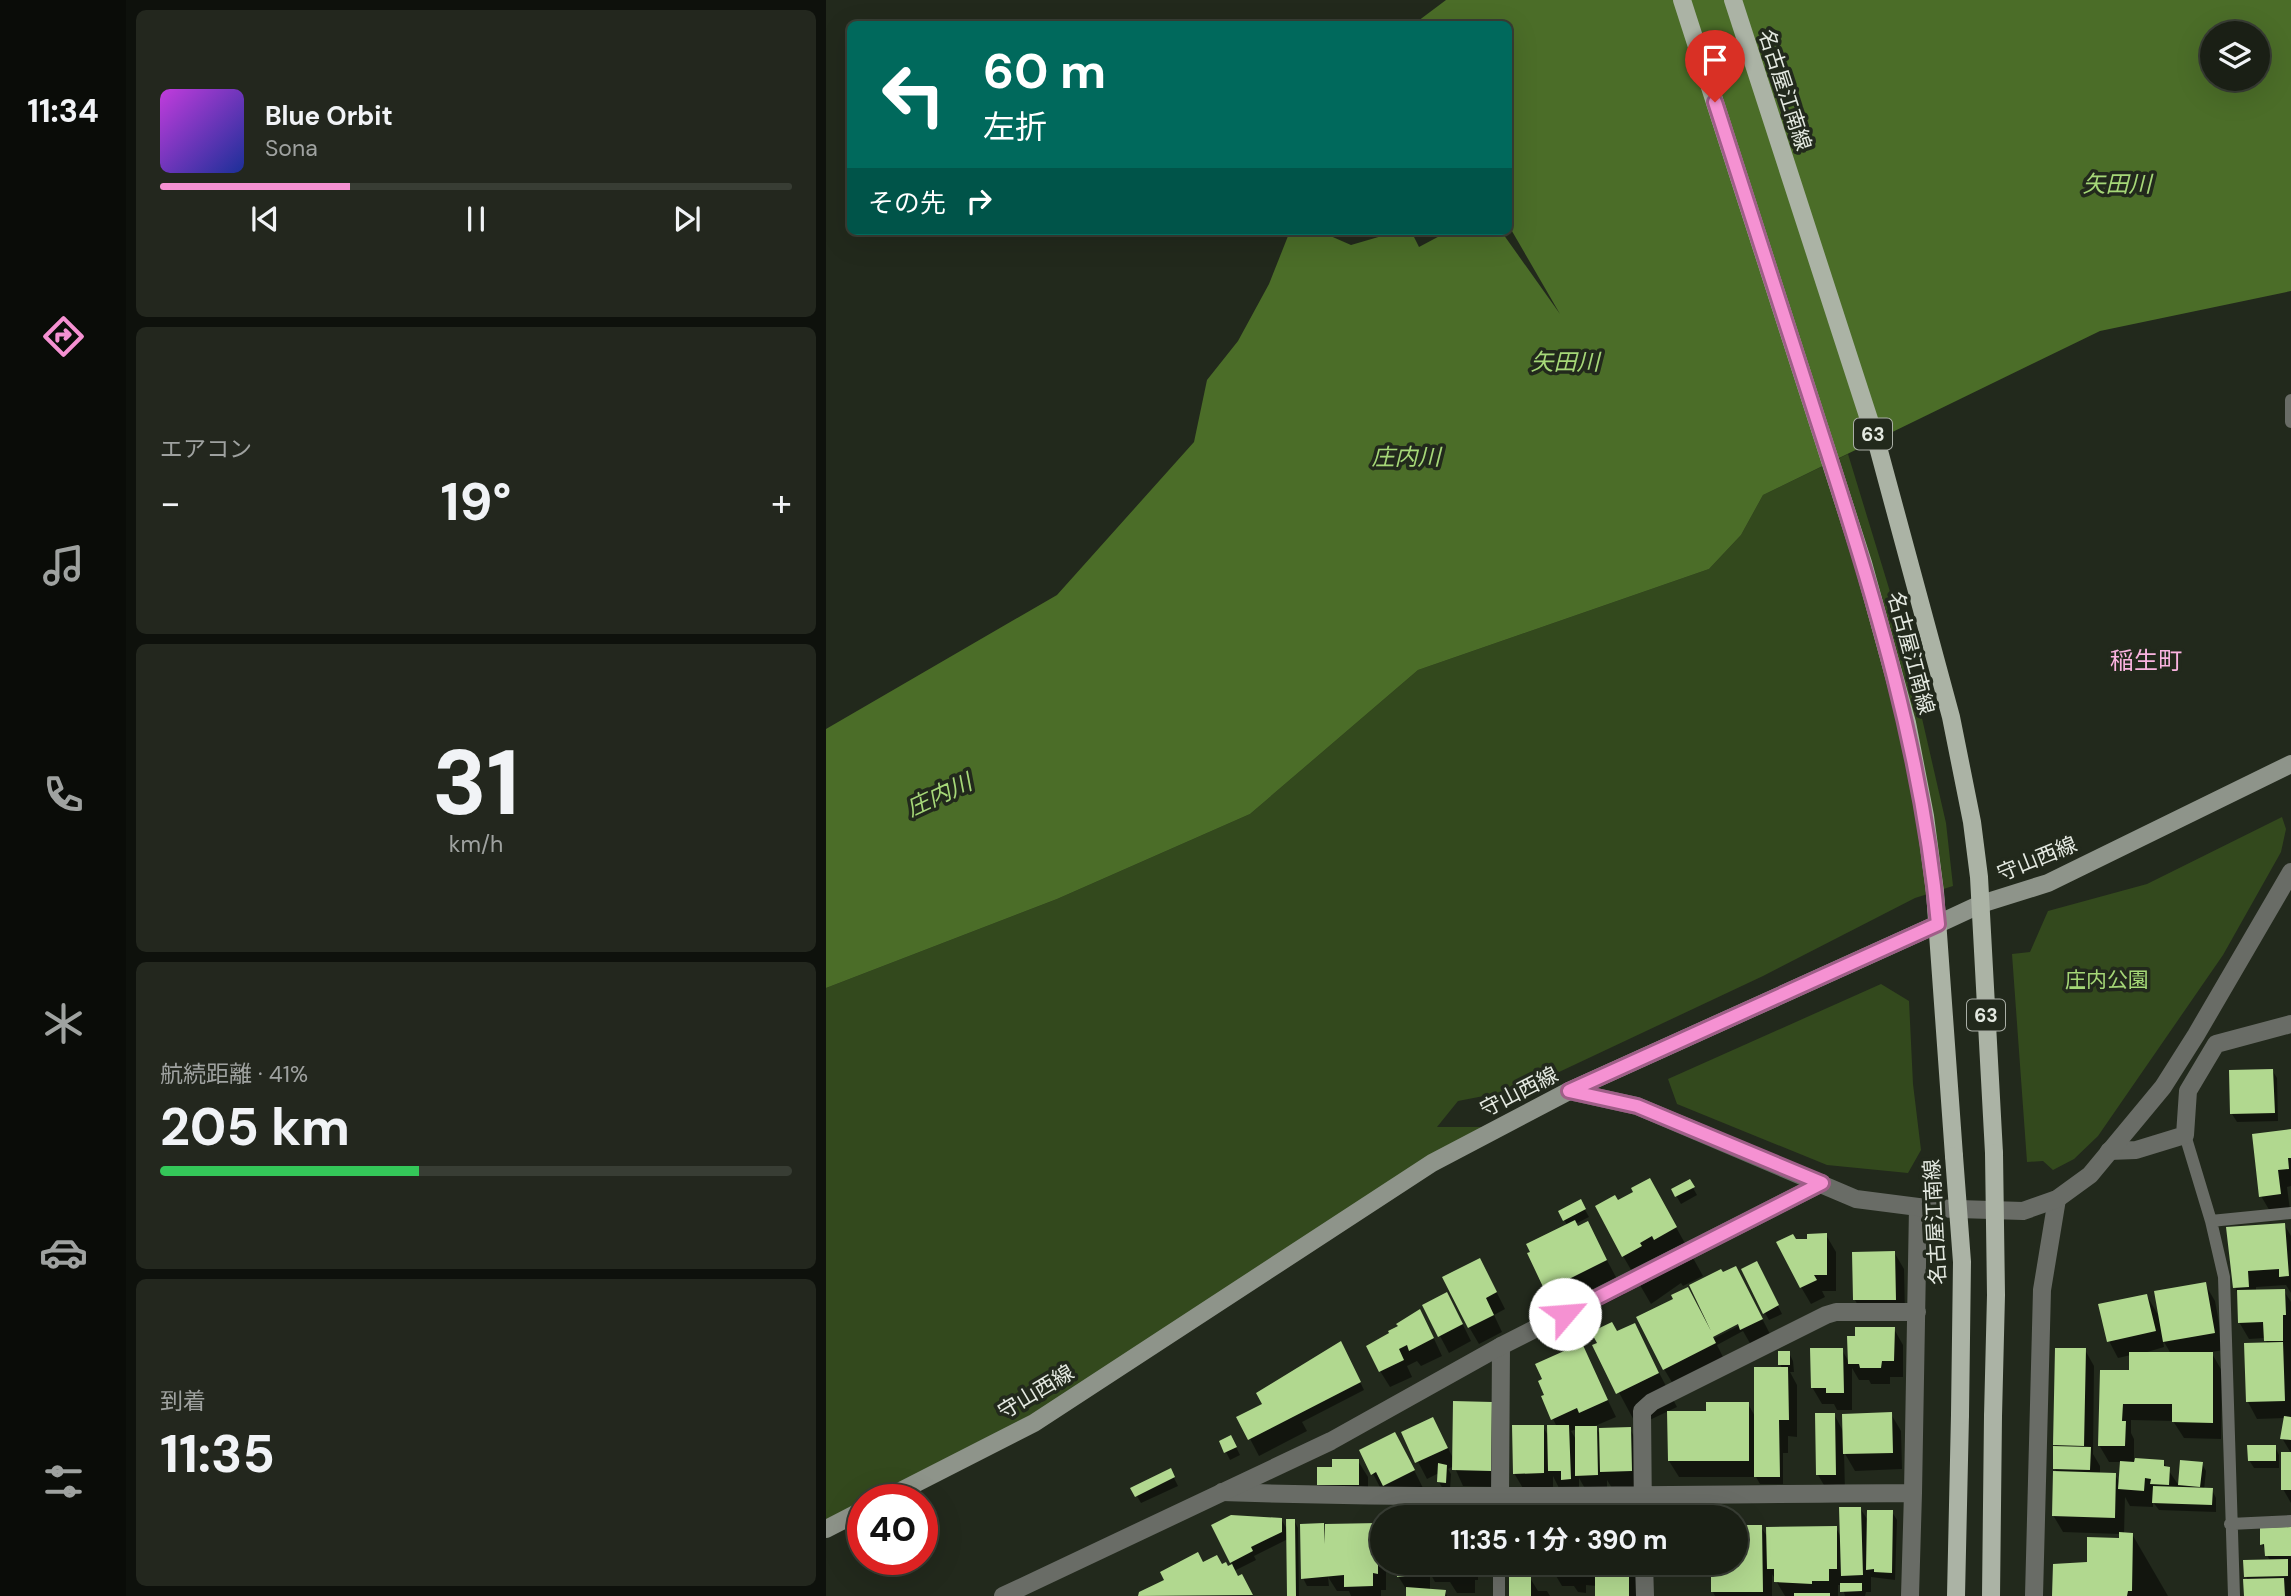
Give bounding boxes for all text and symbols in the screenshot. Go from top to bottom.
map controls [2200,21,2270,91]
button: layers [2200,21,2270,91]
street label: 名古屋江南線 [1752,26,1818,154]
pin [1685,30,1745,102]
text: 60 m [983,39,1106,103]
icon: arrive [1696,41,1734,79]
icon: left [868,49,959,140]
text: 11:34 [27,90,99,132]
text: Blue Orbit [265,99,393,133]
text: 左折 [983,106,1047,148]
text: Sona [265,133,318,163]
water label: 矢田川 [2083,169,2155,199]
icon: right [960,182,998,220]
text: その先 [868,186,946,220]
icon: previous [246,200,284,238]
icon: pause [457,200,495,238]
icon: next [668,200,706,238]
icon: directions [39,312,88,361]
water label: 矢田川 [1531,347,1603,377]
road number: 63 [1854,418,1892,449]
text: エアコン [160,434,252,464]
water label: 庄内川 [1372,442,1444,472]
text: 19° [441,468,511,536]
text: − [160,478,181,528]
text: + [771,478,792,528]
icon: music [39,541,88,590]
street label: 名古屋江南線 [1881,589,1941,717]
district label: 稲生町 [2110,645,2182,676]
text: 31 [432,724,520,842]
water label: 庄内川 [901,766,979,823]
icon: phone [39,770,88,819]
text: km/h [449,829,503,859]
street label: 守山西線 [1993,830,2081,888]
park label: 庄内公園 [2065,966,2149,994]
icon: climate [39,999,88,1048]
road number: 63 [1967,1000,2005,1030]
text: 航続距離 · 41% [160,1059,308,1089]
street label: 守山西線 [1475,1060,1563,1124]
text: 205 km [160,1093,350,1161]
street label: 名古屋江南線 [1918,1158,1952,1286]
icon: car [39,1228,88,1277]
position arrow [1528,1277,1602,1351]
street label: 守山西線 [993,1358,1079,1426]
text: 到着 [160,1386,206,1416]
text: 11:35 [160,1420,275,1488]
icon: filters [39,1457,88,1506]
speed limit sign: 40 [847,1484,938,1575]
text: 11:35 · 1 分 · 390 m [1451,1523,1667,1557]

